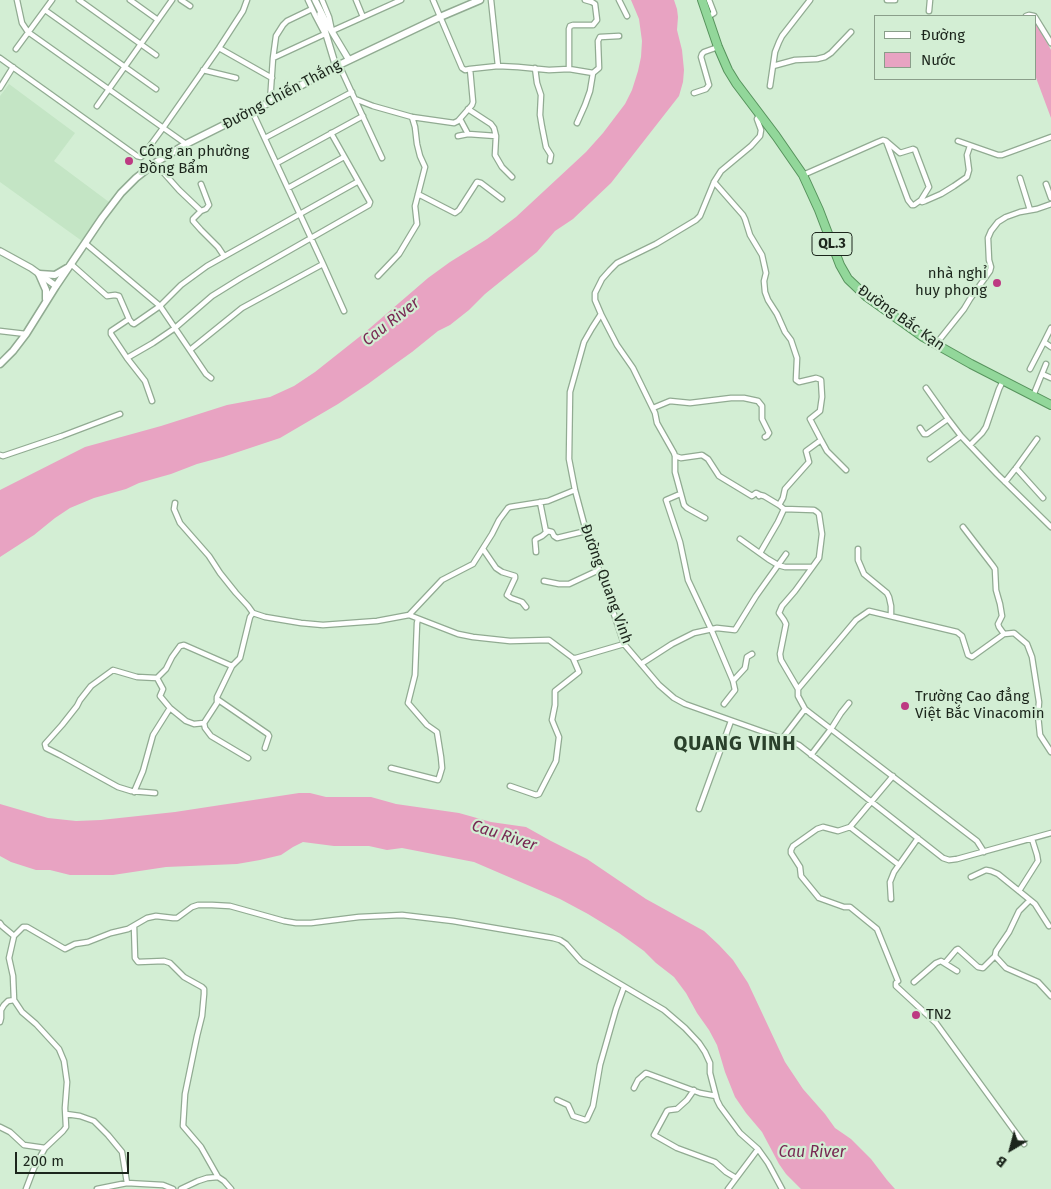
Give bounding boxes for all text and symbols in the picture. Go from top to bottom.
legend [874,15,1036,80]
text: Đường [921,26,965,44]
text: Nước [921,51,956,69]
street label: Đường Chiến Thắng [220,56,344,134]
place label: Công an phường Đồng Bẩm [139,143,249,178]
marker: Công an phường Đồng Bẩm [123,155,135,167]
road number: QL.3 [812,232,852,255]
place label: nhà nghỉ huy phong [915,265,987,300]
marker: nhà nghỉ huy phong [991,277,1003,289]
street label: Đường Bắc Kạn [854,281,948,355]
water label: Cau River [359,294,423,350]
street label: Đường Quang Vinh [576,522,636,646]
place label: Trường Cao đẳng Việt Bắc Vinacomin [915,688,1045,723]
marker: Trường Cao đẳng Việt Bắc Vinacomin [899,700,911,712]
district label: QUANG VINH [672,732,798,756]
water label: Cau River [469,816,539,856]
place label: TN2 [926,1006,951,1024]
marker: TN2 [910,1009,922,1021]
north arrow [986,1124,1036,1174]
scale bar [18,1142,131,1174]
water label: Cau River [778,1143,846,1163]
text: 200 m [23,1152,64,1170]
text: B [993,1152,1010,1171]

